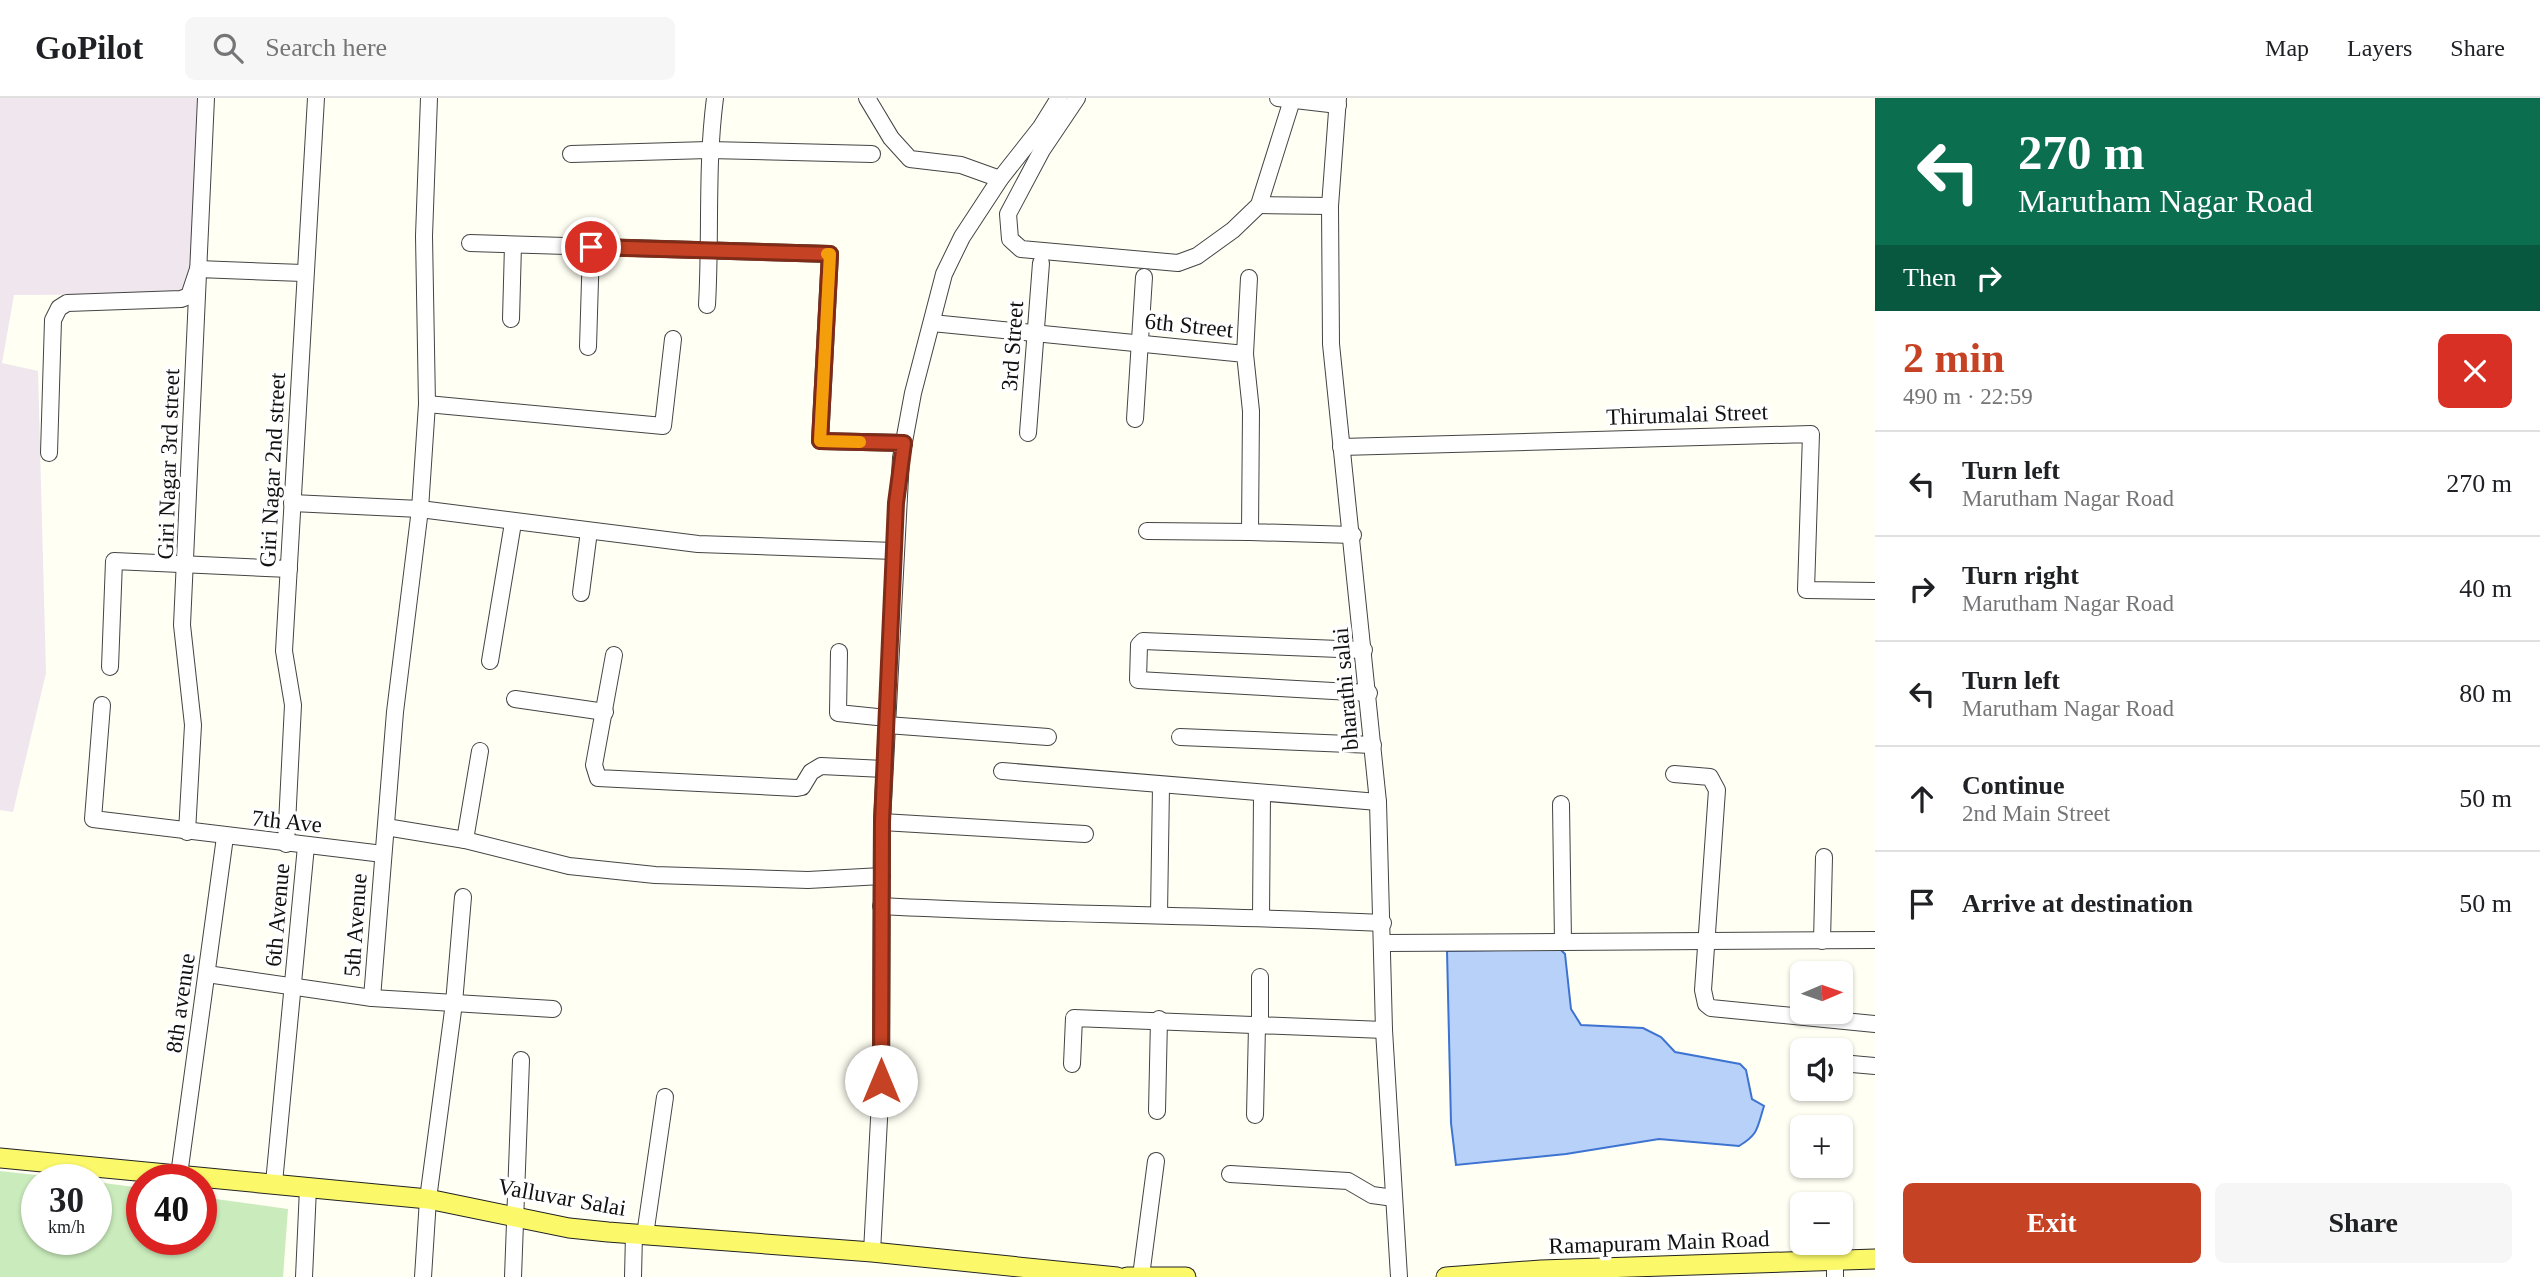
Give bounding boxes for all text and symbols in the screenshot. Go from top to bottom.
search box [185,17,675,80]
icon: search [209,29,247,67]
text: GoPilot [35,30,143,66]
text: Search here [265,33,387,62]
text: Map [2265,35,2309,61]
text: Layers [2347,35,2412,61]
text: Share [2450,35,2505,61]
text: 270 m [2018,125,2145,180]
icon: left [1903,126,1994,217]
text: Marutham Nagar Road [2018,183,2313,219]
pin [561,217,621,277]
icon: arrive [572,228,610,266]
icon: right [1970,259,2008,297]
text: Then [1903,263,1956,292]
street label: 3rd Street [997,300,1028,392]
street label: 6th Street [1143,308,1235,343]
button: close [2438,334,2512,408]
text: 2 min [1903,335,2005,381]
street label: Giri Nagar 3rd street [153,368,184,560]
street label: Giri Nagar 2nd street [255,372,290,568]
text: 490 m · 22:59 [1903,384,2033,409]
street label: Thirumalai Street [1606,399,1769,430]
text: Turn left [1962,456,2060,485]
icon: left [1903,465,1941,503]
text: 270 m [2446,469,2512,498]
text: Marutham Nagar Road [1962,486,2174,511]
text: Turn right [1962,561,2079,590]
icon: right [1903,570,1941,608]
text: 40 m [2459,574,2512,603]
text: Marutham Nagar Road [1962,591,2174,616]
street label: bharathi salai [1328,626,1363,751]
text: Turn left [1962,666,2060,695]
icon: left [1903,675,1941,713]
text: 80 m [2459,679,2512,708]
text: Marutham Nagar Road [1962,696,2174,721]
text: Continue [1962,771,2065,800]
icon: ahead [1903,780,1941,818]
text: 50 m [2459,784,2512,813]
text: 2nd Main Street [1962,801,2110,826]
street label: 7th Ave [251,805,323,838]
street label: 6th Avenue [261,862,294,968]
street label: 5th Avenue [339,872,372,978]
icon: arrive [1903,885,1941,923]
text: Arrive at destination [1962,889,2193,918]
text: 50 m [2459,889,2512,918]
street label: 8th avenue [161,952,200,1054]
north arrow [1790,961,1853,1024]
map controls [1790,961,1853,1255]
button: sound [1790,1038,1853,1101]
position arrow [844,1044,918,1118]
button: + [1790,1115,1853,1178]
speed limit sign: 40 [126,1164,217,1255]
street label: Valluvar Salai [496,1174,628,1221]
text: 30 [49,1181,84,1220]
button: Exit [1903,1183,2201,1263]
button: Share [2215,1183,2512,1263]
button: − [1790,1192,1853,1255]
text: km/h [48,1217,85,1237]
street label: Ramapuram Main Road [1548,1226,1770,1259]

